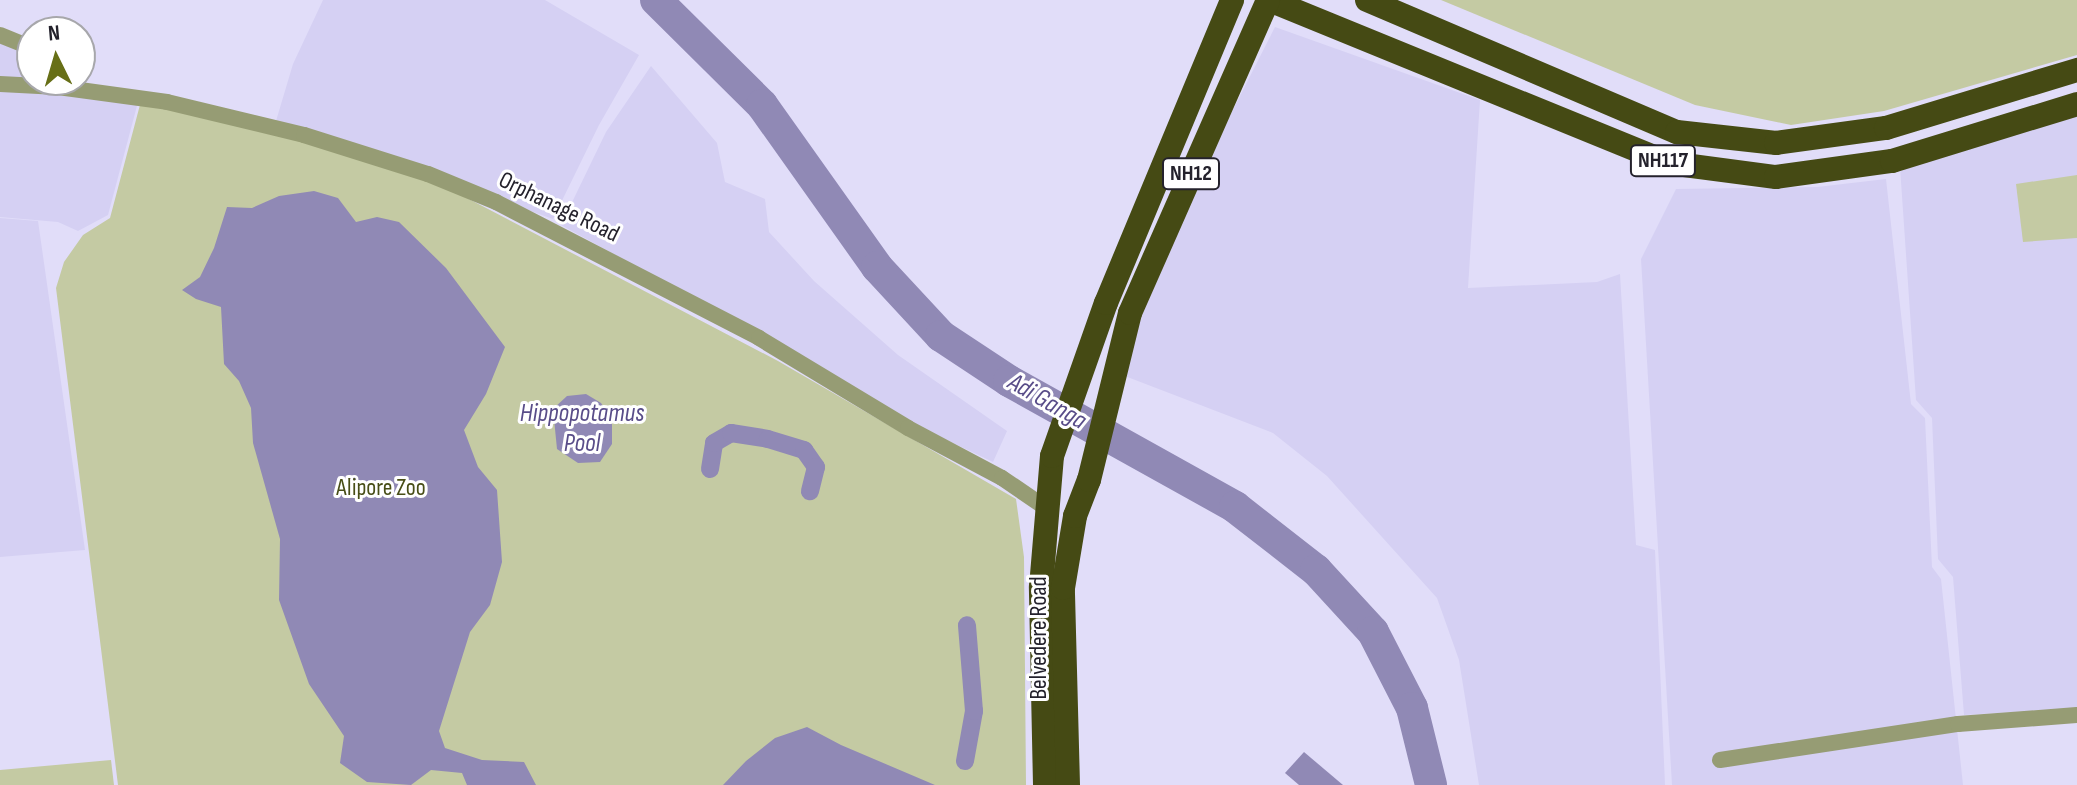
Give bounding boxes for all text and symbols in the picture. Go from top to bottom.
north arrow [16,16,96,96]
text: N [47,20,61,48]
road number: NH117 [1629,143,1697,179]
road number: NH12 [1161,156,1221,192]
street label: Orphanage Road [494,165,624,249]
water label: Adi Ganga [1002,367,1092,437]
water label: Hippopotamus Pool [520,398,644,460]
park label: Alipore Zoo [336,474,426,502]
street label: Belvedere Road [1025,576,1053,700]

